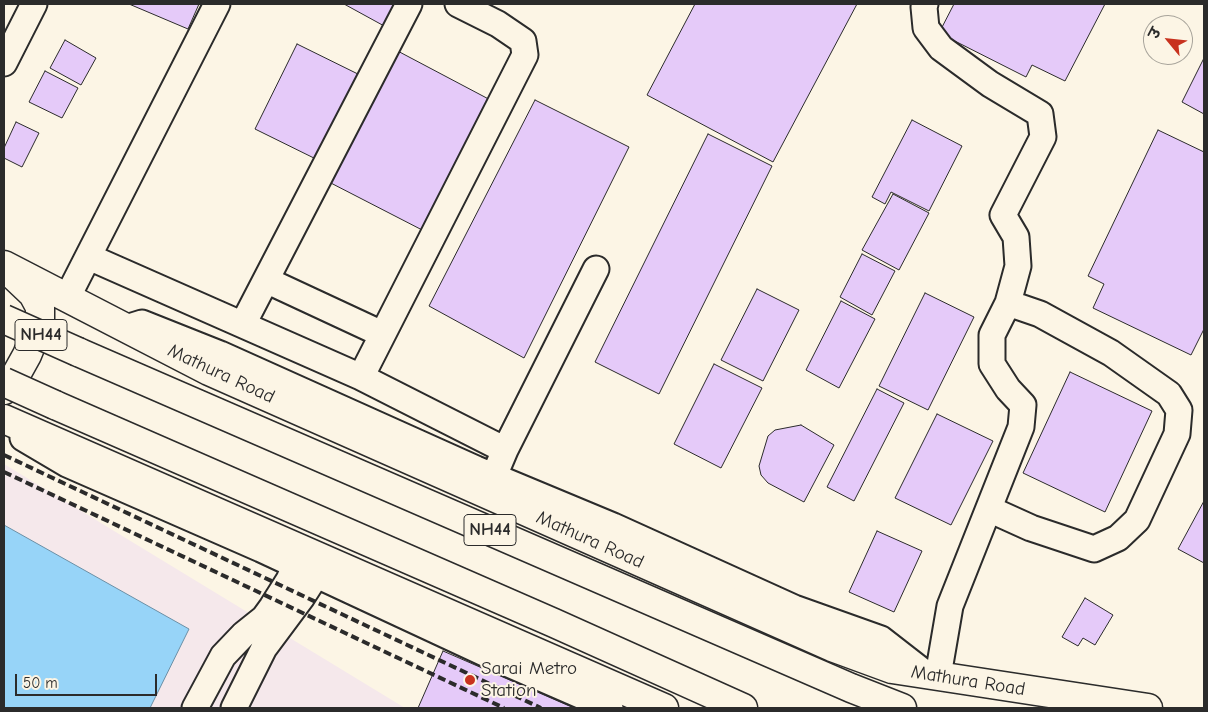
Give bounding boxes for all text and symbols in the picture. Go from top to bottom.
north arrow [1143,15,1193,65]
text: उ [1145,25,1165,41]
road number: NH44 [15,320,67,350]
street label: Mathura Road [164,339,278,409]
street label: Mathura Road [533,506,647,574]
road number: NH44 [464,514,516,546]
place label: Sarai Metro Station [481,658,577,702]
street label: Mathura Road [909,661,1027,701]
scale bar [18,664,160,696]
marker: Sarai Metro Station [463,673,477,687]
text: 50 m [23,674,58,692]

